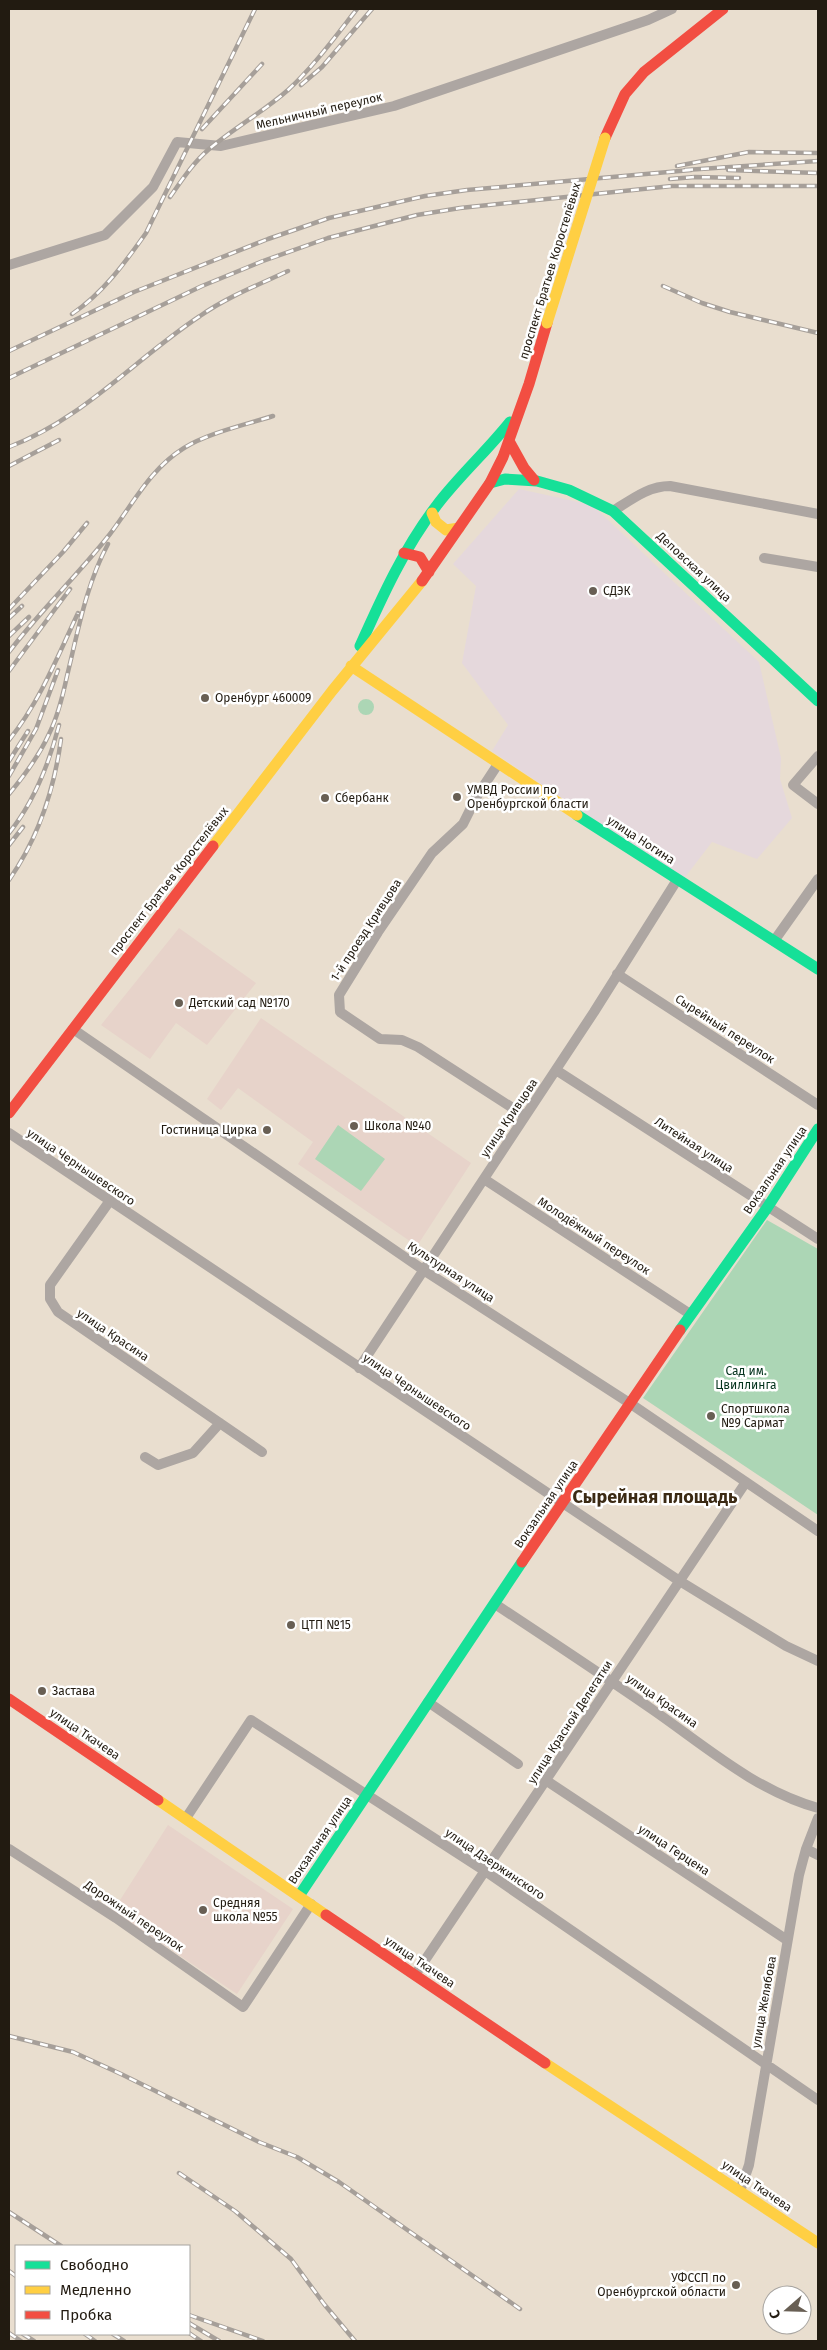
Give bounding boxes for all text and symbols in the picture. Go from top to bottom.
street label: Мельничный переулок [254,89,384,132]
street label: проспект Братьев Коростелёвых [516,181,584,361]
street label: Деповская улица [653,528,734,605]
place label: СДЭК [603,584,631,598]
marker: СДЭК [587,585,599,597]
place label: Оренбург 460009 [215,691,311,705]
marker: Оренбург 460009 [199,692,211,704]
place label: УМВД России по Оренбургской бласти [467,783,589,811]
place label: Сбербанк [335,791,390,805]
marker: УМВД России по Оренбургской бласти [451,791,463,803]
marker: Сбербанк [319,792,331,804]
street label: проспект Братьев Коростелёвых [107,804,231,958]
street label: улица Ногина [605,813,677,867]
street label: 1-й проезд Кривцова [328,876,404,984]
street label: Сырейный переулок [673,992,778,1067]
place label: Детский сад №170 [188,996,290,1010]
marker: Детский сад №170 [173,997,185,1009]
street label: улица Кривцова [478,1076,540,1160]
street label: Литейная улица [652,1114,736,1176]
place label: Школа №40 [364,1119,432,1133]
marker: Школа №40 [348,1120,360,1132]
place label: Гостиница Цирка [161,1123,257,1137]
street label: Вокзальная улица [740,1123,810,1217]
marker: Гостиница Цирка [261,1124,273,1136]
street label: улица Чернышевского [24,1126,138,1208]
street label: Молодёжный переулок [535,1194,653,1278]
street label: Культурная улица [405,1239,497,1305]
street label: улица Красина [74,1306,152,1364]
street label: улица Чернышевского [360,1351,474,1433]
park label: Сад им. Цвиллинга [715,1364,777,1392]
place label: Спортшкола №9 Сармат [721,1402,790,1430]
marker: Спортшкола №9 Сармат [705,1410,717,1422]
street label: Вокзальная улица [511,1457,581,1551]
district label: Сырейная площадь [573,1486,738,1508]
place label: ЦТП №15 [301,1618,351,1632]
marker: ЦТП №15 [285,1619,297,1631]
street label: улица Красной Делегатки [525,1658,615,1786]
street label: улица Красина [624,1671,700,1731]
place label: Застава [52,1684,95,1698]
marker: Застава [36,1685,48,1697]
street label: улица Ткачева [47,1705,123,1763]
street label: Вокзальная улица [285,1793,355,1887]
street label: улица Герцена [636,1822,712,1878]
street label: улица Дзержинского [443,1825,547,1903]
street label: Дорожный переулок [81,1877,187,1955]
place label: Средняя школа №55 [213,1896,278,1924]
marker: Средняя школа №55 [197,1904,209,1916]
street label: улица Ткачева [382,1933,458,1991]
street label: улица Желябова [749,1955,779,2049]
street label: улица Ткачева [719,2157,795,2215]
legend [15,2245,190,2335]
text: Свободно [60,2256,129,2274]
place label: УФССП по Оренбургской области [597,2271,726,2299]
marker: УФССП по Оренбургской области [730,2279,742,2291]
text: Медленно [60,2281,132,2299]
north arrow [762,2285,812,2335]
text: Пробка [60,2306,112,2324]
text: С [766,2308,785,2321]

